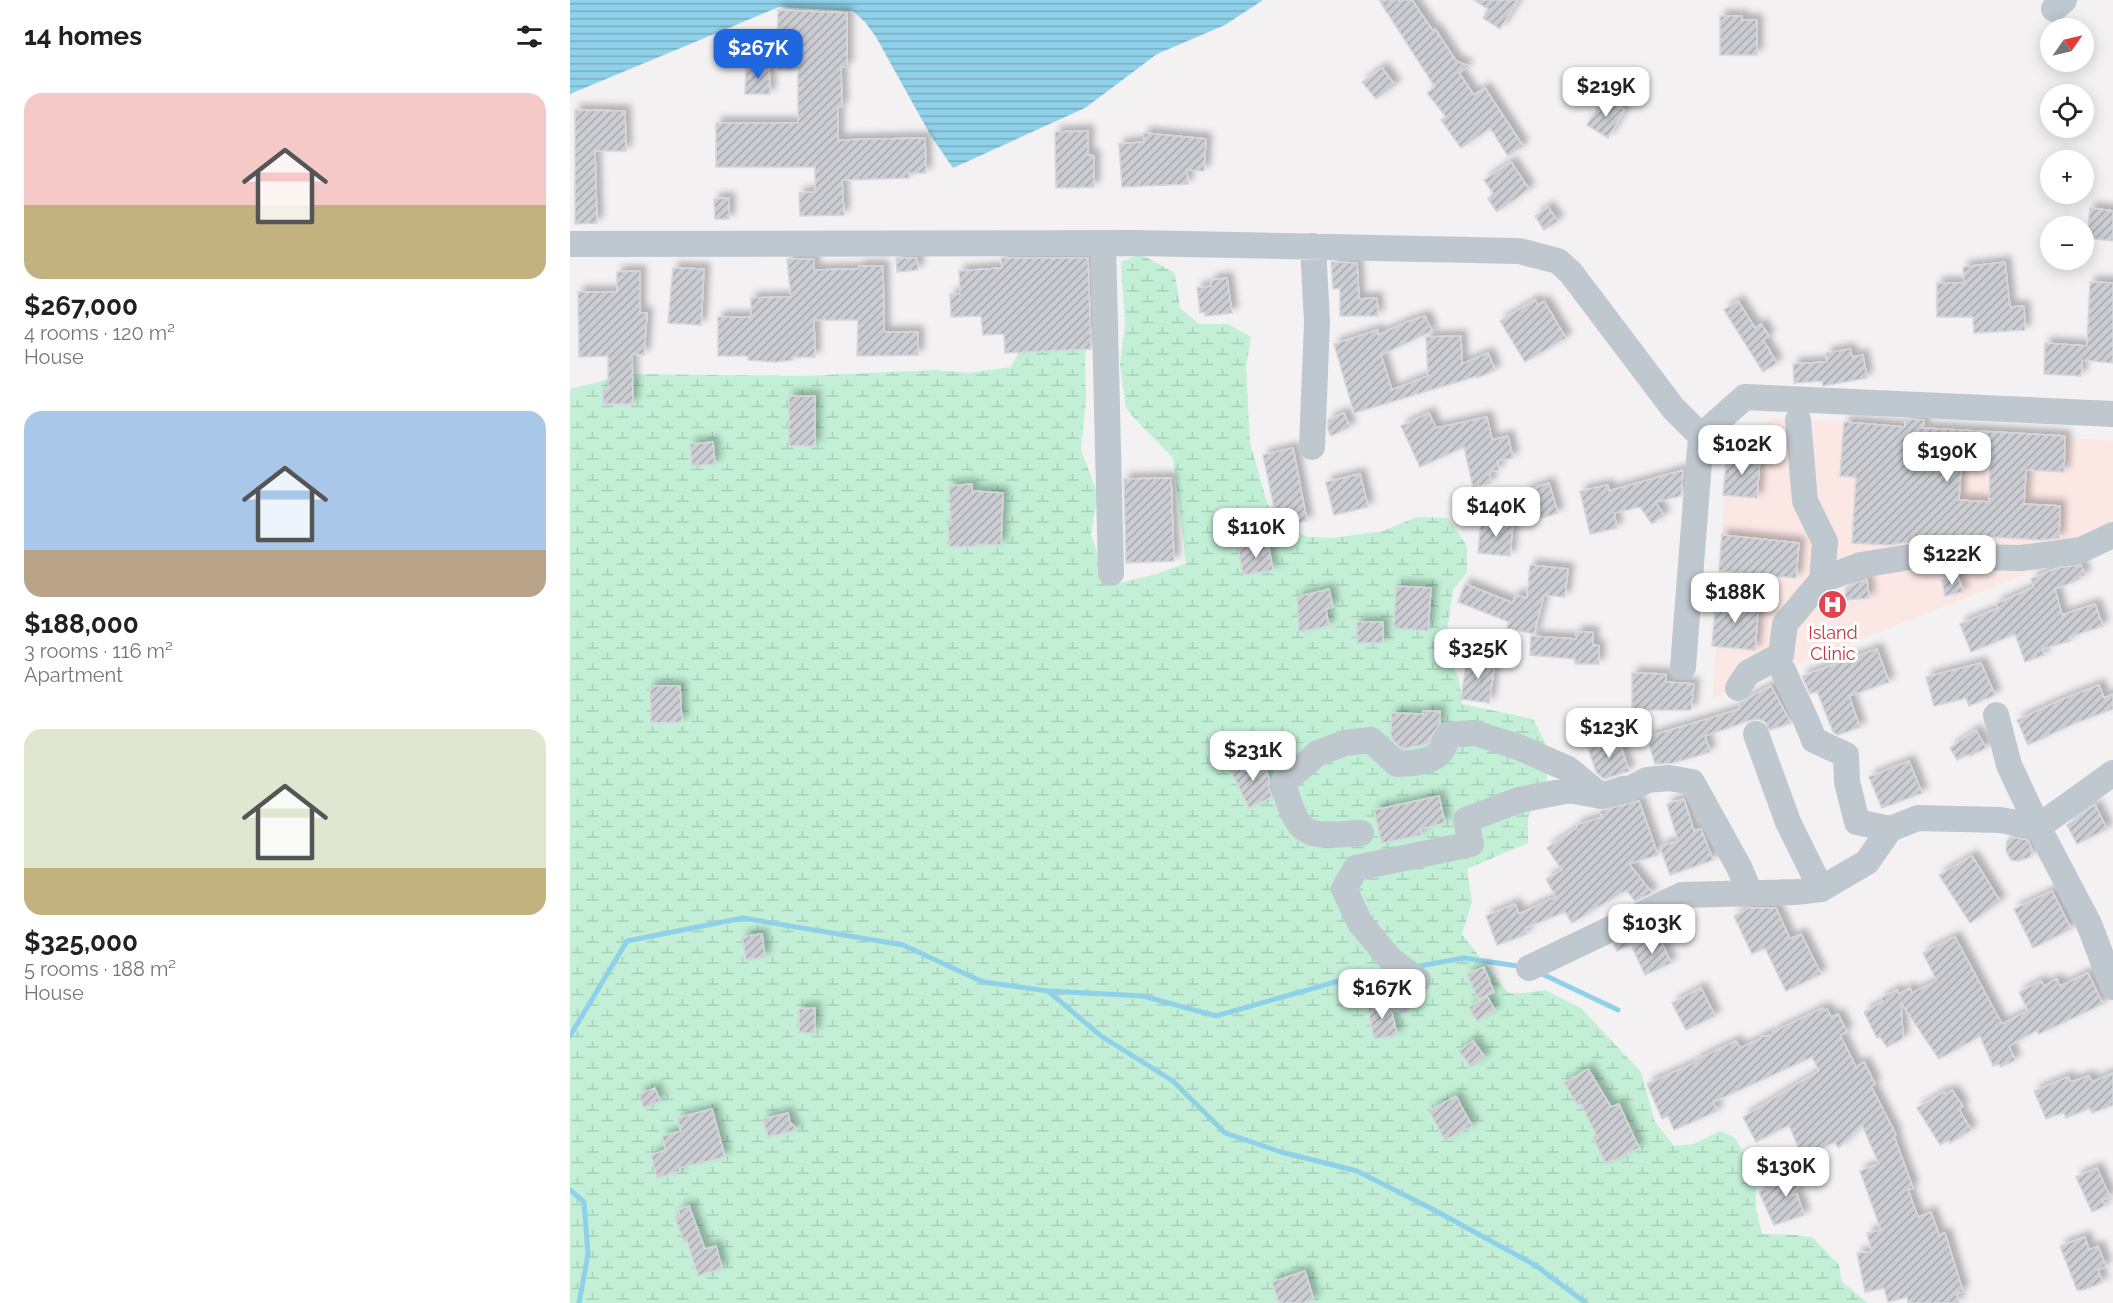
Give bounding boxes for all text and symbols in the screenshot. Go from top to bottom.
north arrow [2040,18,2094,72]
map controls [2040,18,2094,270]
icon: filters [513,20,546,53]
text: 14 homes [24,21,142,51]
pin: $267K [716,29,800,80]
text: $267K [728,36,788,60]
pin: $219K [1564,67,1648,118]
text: $219K [1577,74,1636,98]
button: locate [2040,84,2094,138]
icon: home [231,132,339,240]
button: + [2040,150,2094,204]
button: − [2040,216,2094,270]
text: $267,000 [24,291,138,321]
text: 4 rooms · 120 m² [24,321,175,345]
text: House [24,345,84,369]
pin: $102K [1700,425,1784,476]
text: $102K [1712,432,1772,456]
pin: $190K [1905,432,1989,483]
text: $190K [1917,439,1977,463]
icon: home [231,450,339,558]
pin: $140K [1454,487,1538,538]
text: $140K [1466,494,1526,518]
pin: $110K [1214,508,1298,559]
text: $110K [1227,515,1285,539]
pin: $122K [1910,535,1994,586]
text: $122K [1923,542,1981,566]
pin: $188K [1693,573,1777,624]
text: $188K [1705,580,1765,604]
hospital icon: Island Clinic [1817,588,1849,620]
text: $188,000 [24,609,139,639]
place label: Island Clinic [1808,622,1858,664]
pin: $325K [1436,629,1520,680]
text: $325K [1448,636,1508,660]
text: 3 rooms · 116 m² [24,639,173,663]
text: Apartment [24,663,123,687]
pin: $123K [1567,708,1651,759]
text: $123K [1580,715,1638,739]
pin: $231K [1211,731,1295,782]
text: $231K [1224,738,1282,762]
icon: home [231,768,339,876]
pin: $103K [1610,904,1694,955]
text: $103K [1622,911,1682,935]
text: $325,000 [24,927,138,957]
text: 5 rooms · 188 m² [24,957,176,981]
pin: $167K [1340,969,1424,1020]
text: $167K [1352,976,1412,1000]
text: House [24,981,84,1005]
pin: $130K [1744,1147,1828,1198]
text: $130K [1756,1154,1816,1178]

